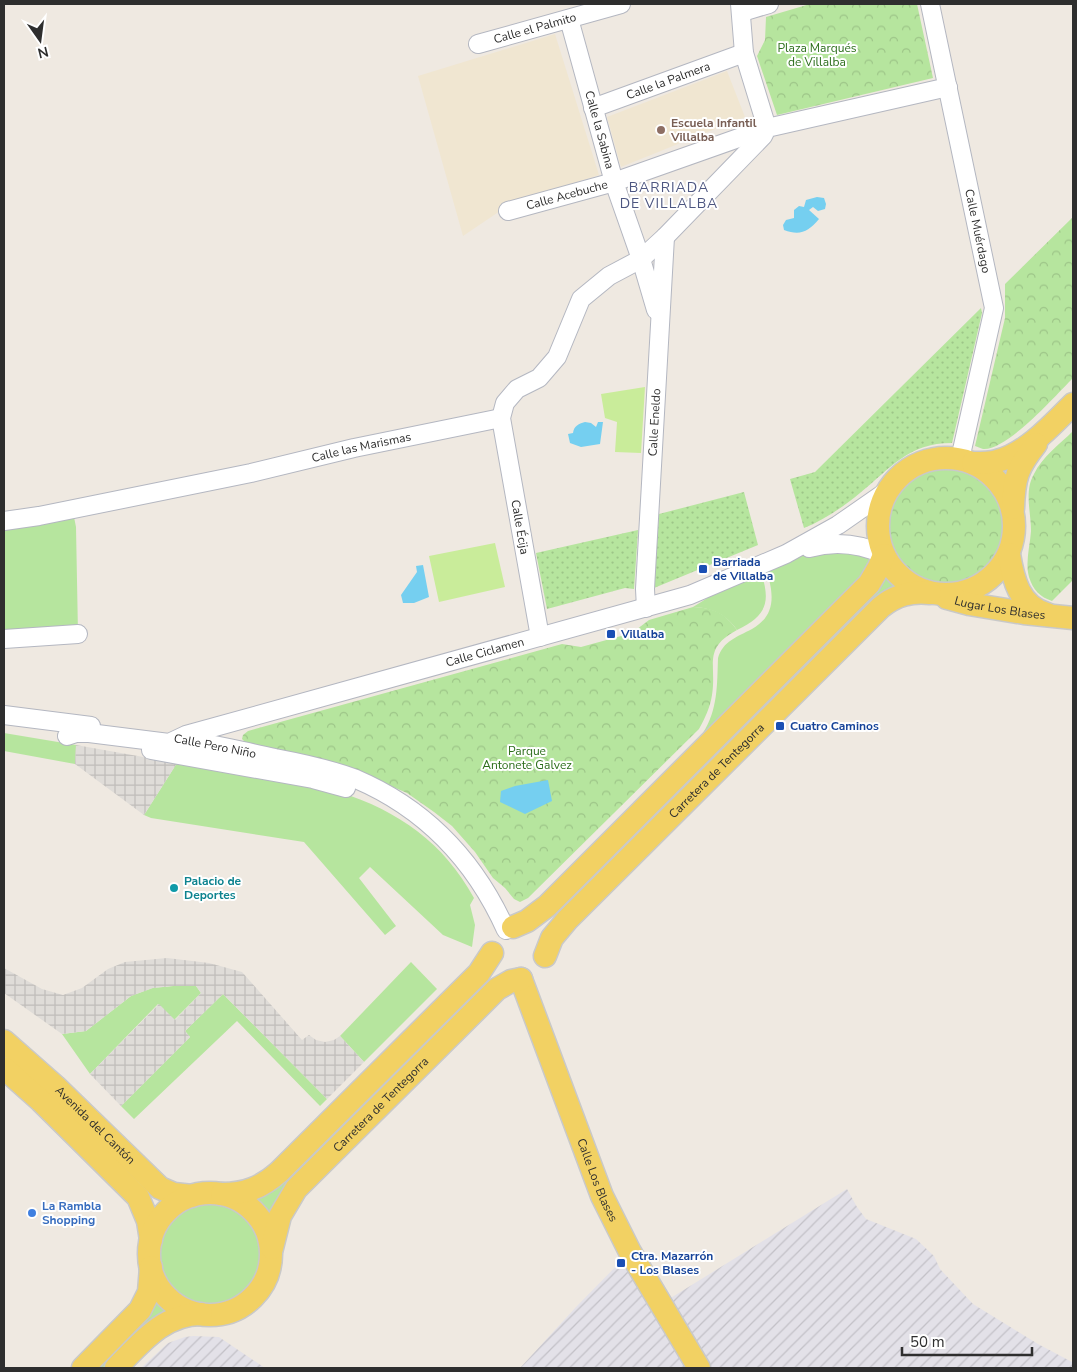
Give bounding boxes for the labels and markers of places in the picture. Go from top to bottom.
place label: Escuela Infantil Villalba [670,115,757,145]
marker: Escuela Infantil Villalba [655,124,667,136]
place label: Barriada de Villalba [713,554,773,584]
marker: Barriada de Villalba [697,563,709,575]
place label: Villalba [620,626,664,642]
marker: Villalba [605,628,617,640]
place label: Cuatro Caminos [790,718,879,734]
marker: Cuatro Caminos [774,720,786,732]
place label: Palacio de Deportes [184,873,242,903]
marker: Palacio de Deportes [168,882,180,894]
place label: La Rambla Shopping [42,1198,101,1228]
marker: La Rambla Shopping [26,1207,38,1219]
place label: Ctra. Mazarrón - Los Blases [631,1248,713,1278]
marker: Ctra. Mazarrón - Los Blases [615,1257,627,1269]

